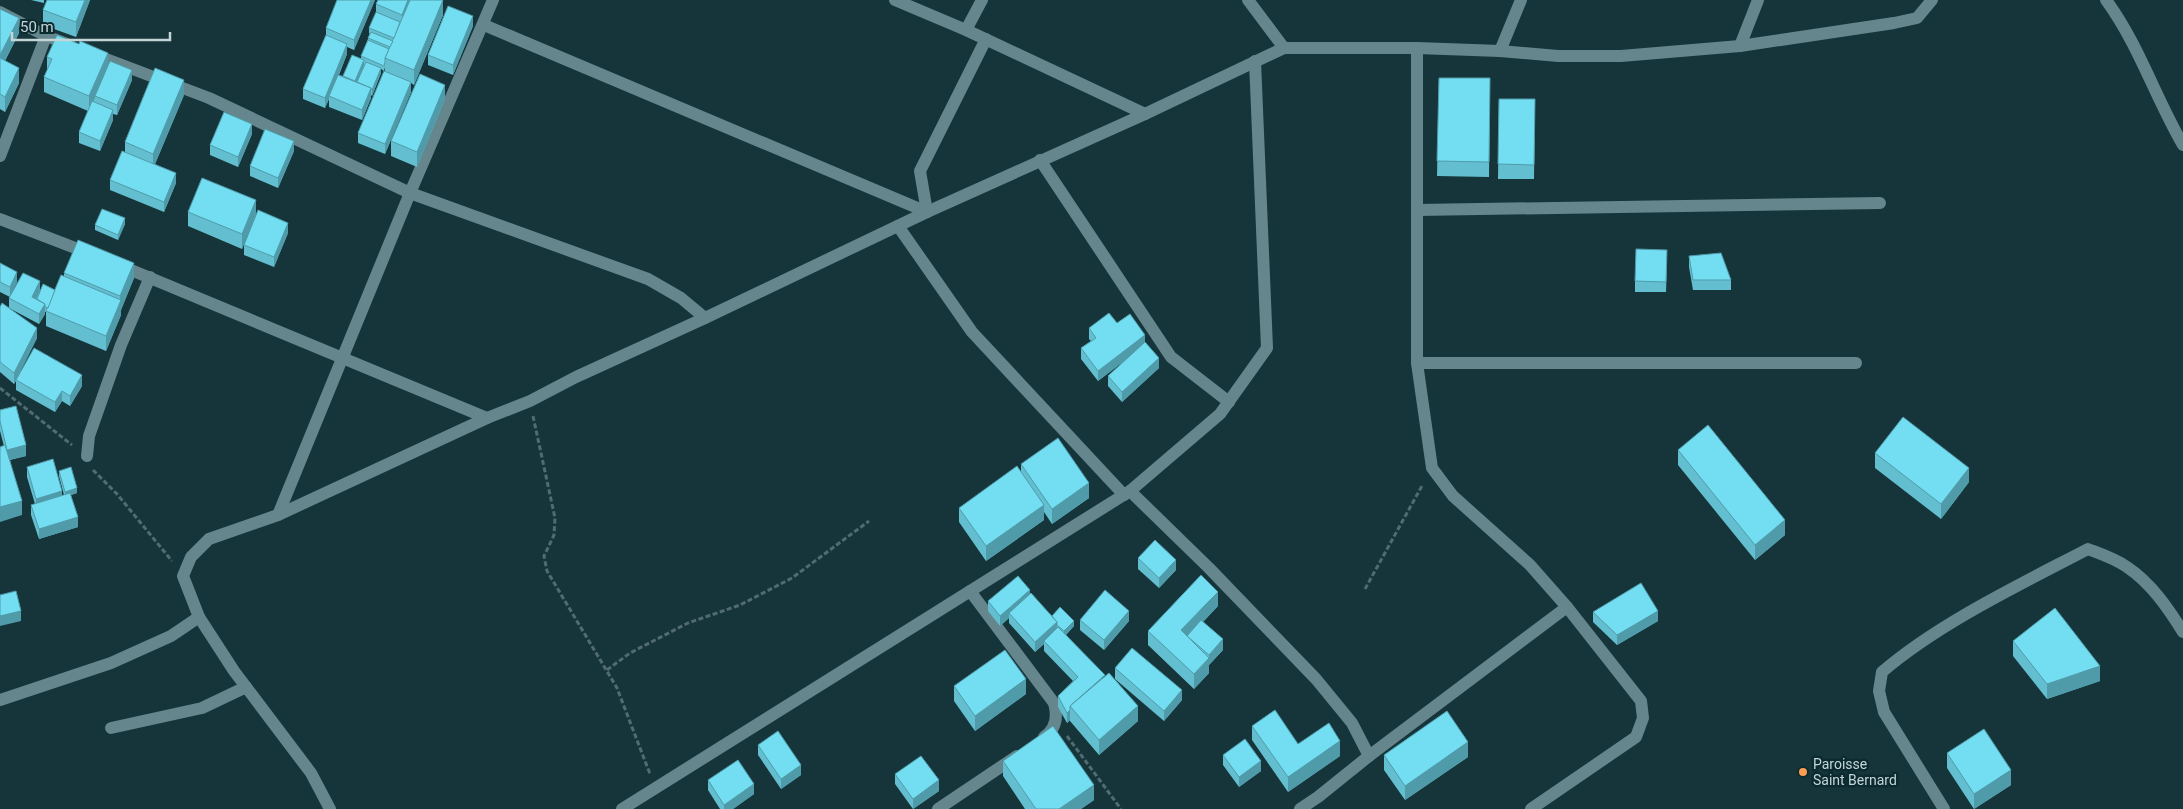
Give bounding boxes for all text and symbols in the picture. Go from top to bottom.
scale bar [12,10,170,42]
text: 50 m [20,18,54,36]
place label: Paroisse Saint Bernard [1813,756,1897,788]
marker: Paroisse Saint Bernard [1797,766,1809,778]

